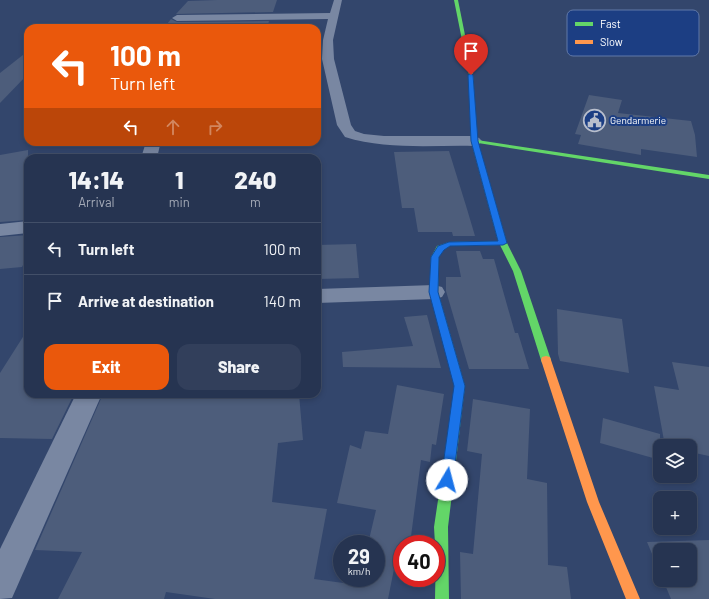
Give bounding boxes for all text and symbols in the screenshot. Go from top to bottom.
legend [567,10,699,56]
text: Fast [600,17,621,30]
pin [454,34,488,75]
text: Slow [600,35,623,48]
text: 100 m [110,38,181,72]
icon: left [44,40,96,92]
icon: arrive [460,40,482,62]
text: Turn left [110,72,176,94]
public building icon: Gendarmerie [581,107,607,133]
place label: Gendarmerie [610,114,666,126]
icon: left [120,116,142,138]
icon: ahead [162,116,184,138]
icon: right [204,116,226,138]
text: 14:14 [68,165,124,194]
text: 1 [175,165,184,194]
text: 240 [234,165,277,194]
text: Arrival [78,194,115,210]
text: min [169,194,190,210]
text: m [250,194,261,210]
icon: left [44,238,66,260]
text: Turn left [78,240,134,258]
text: 100 m [263,240,301,258]
icon: arrive [44,290,66,312]
text: Arrive at destination [78,292,214,310]
text: 140 m [264,292,301,310]
button: Exit [44,344,169,390]
button: Share [177,344,301,390]
map controls [653,439,697,587]
button: layers [653,439,697,483]
position arrow [426,459,468,501]
button: + [653,491,697,535]
speed limit sign: 40 [393,535,445,587]
button: − [653,543,697,587]
text: 29 [348,544,370,568]
text: km/h [348,565,370,577]

